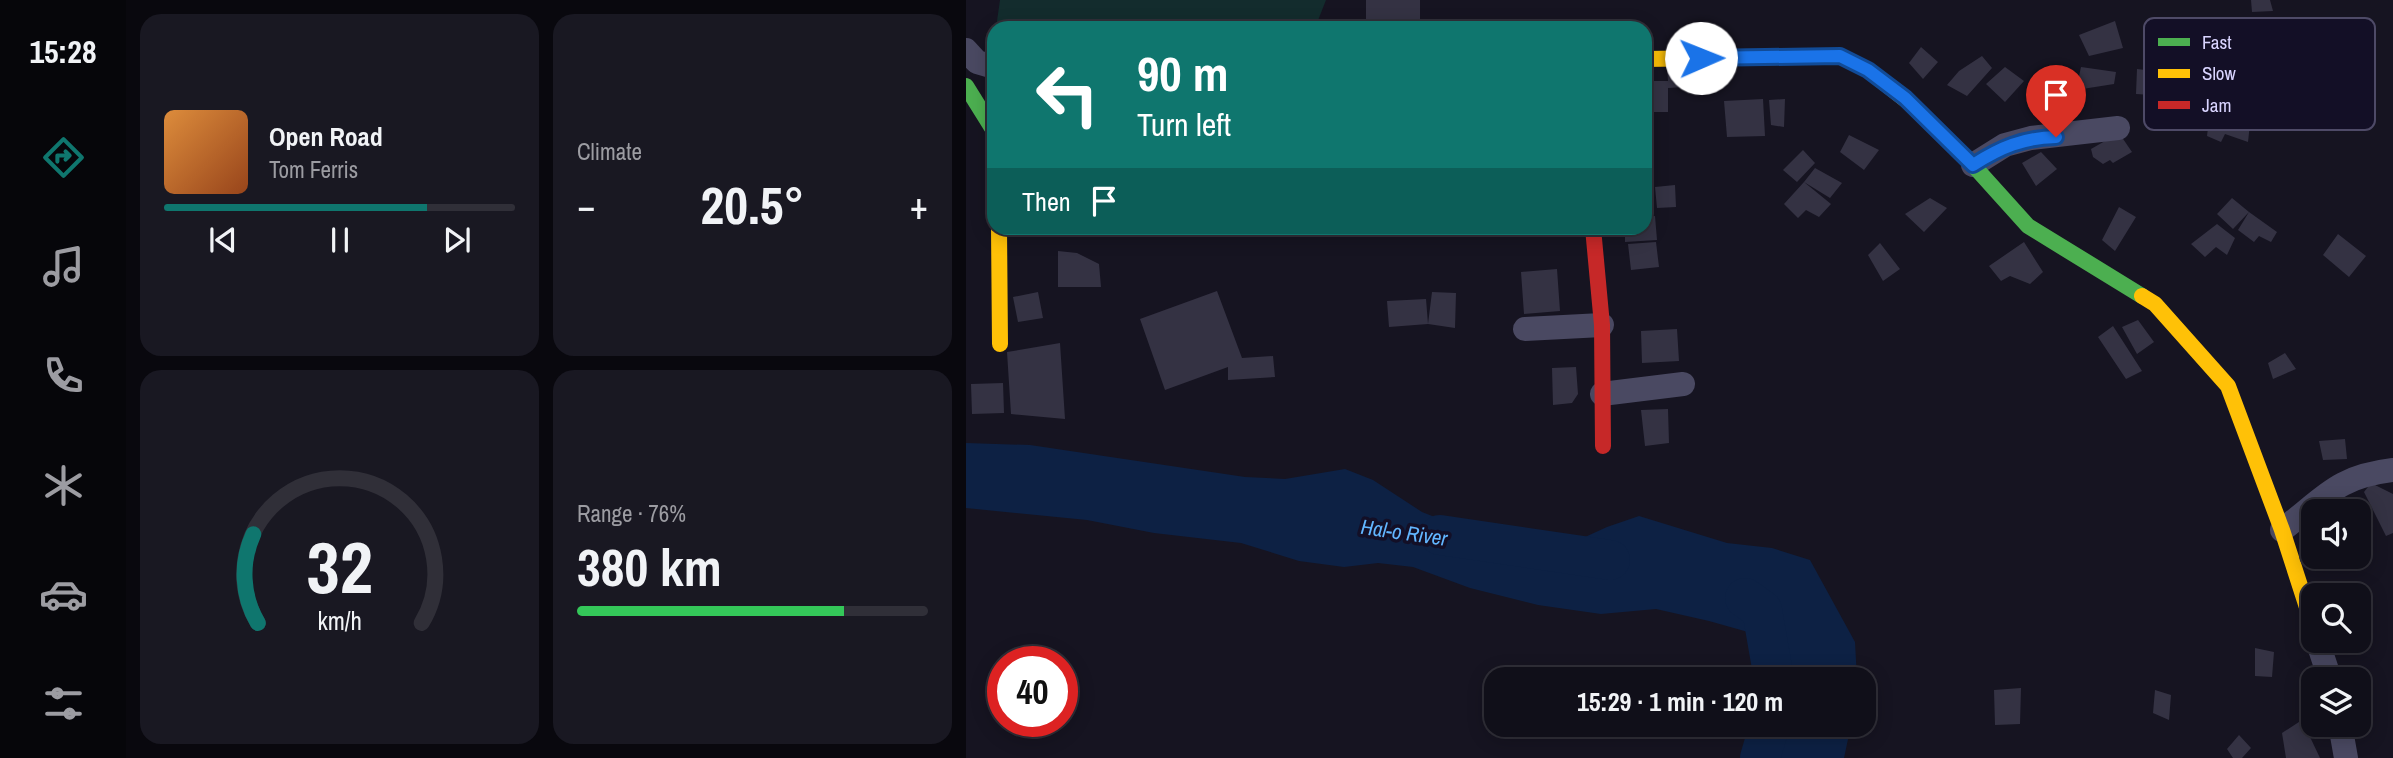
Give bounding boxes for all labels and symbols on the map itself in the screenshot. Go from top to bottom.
legend [2144,18,2375,130]
position arrow [1664,21,1738,95]
text: Fast [2202,29,2232,55]
text: Slow [2202,60,2237,86]
pin [2026,65,2086,137]
text: Jam [2202,92,2231,118]
water label: Hal-o River [1359,512,1450,553]
speed limit sign: 40 [987,646,1078,737]

